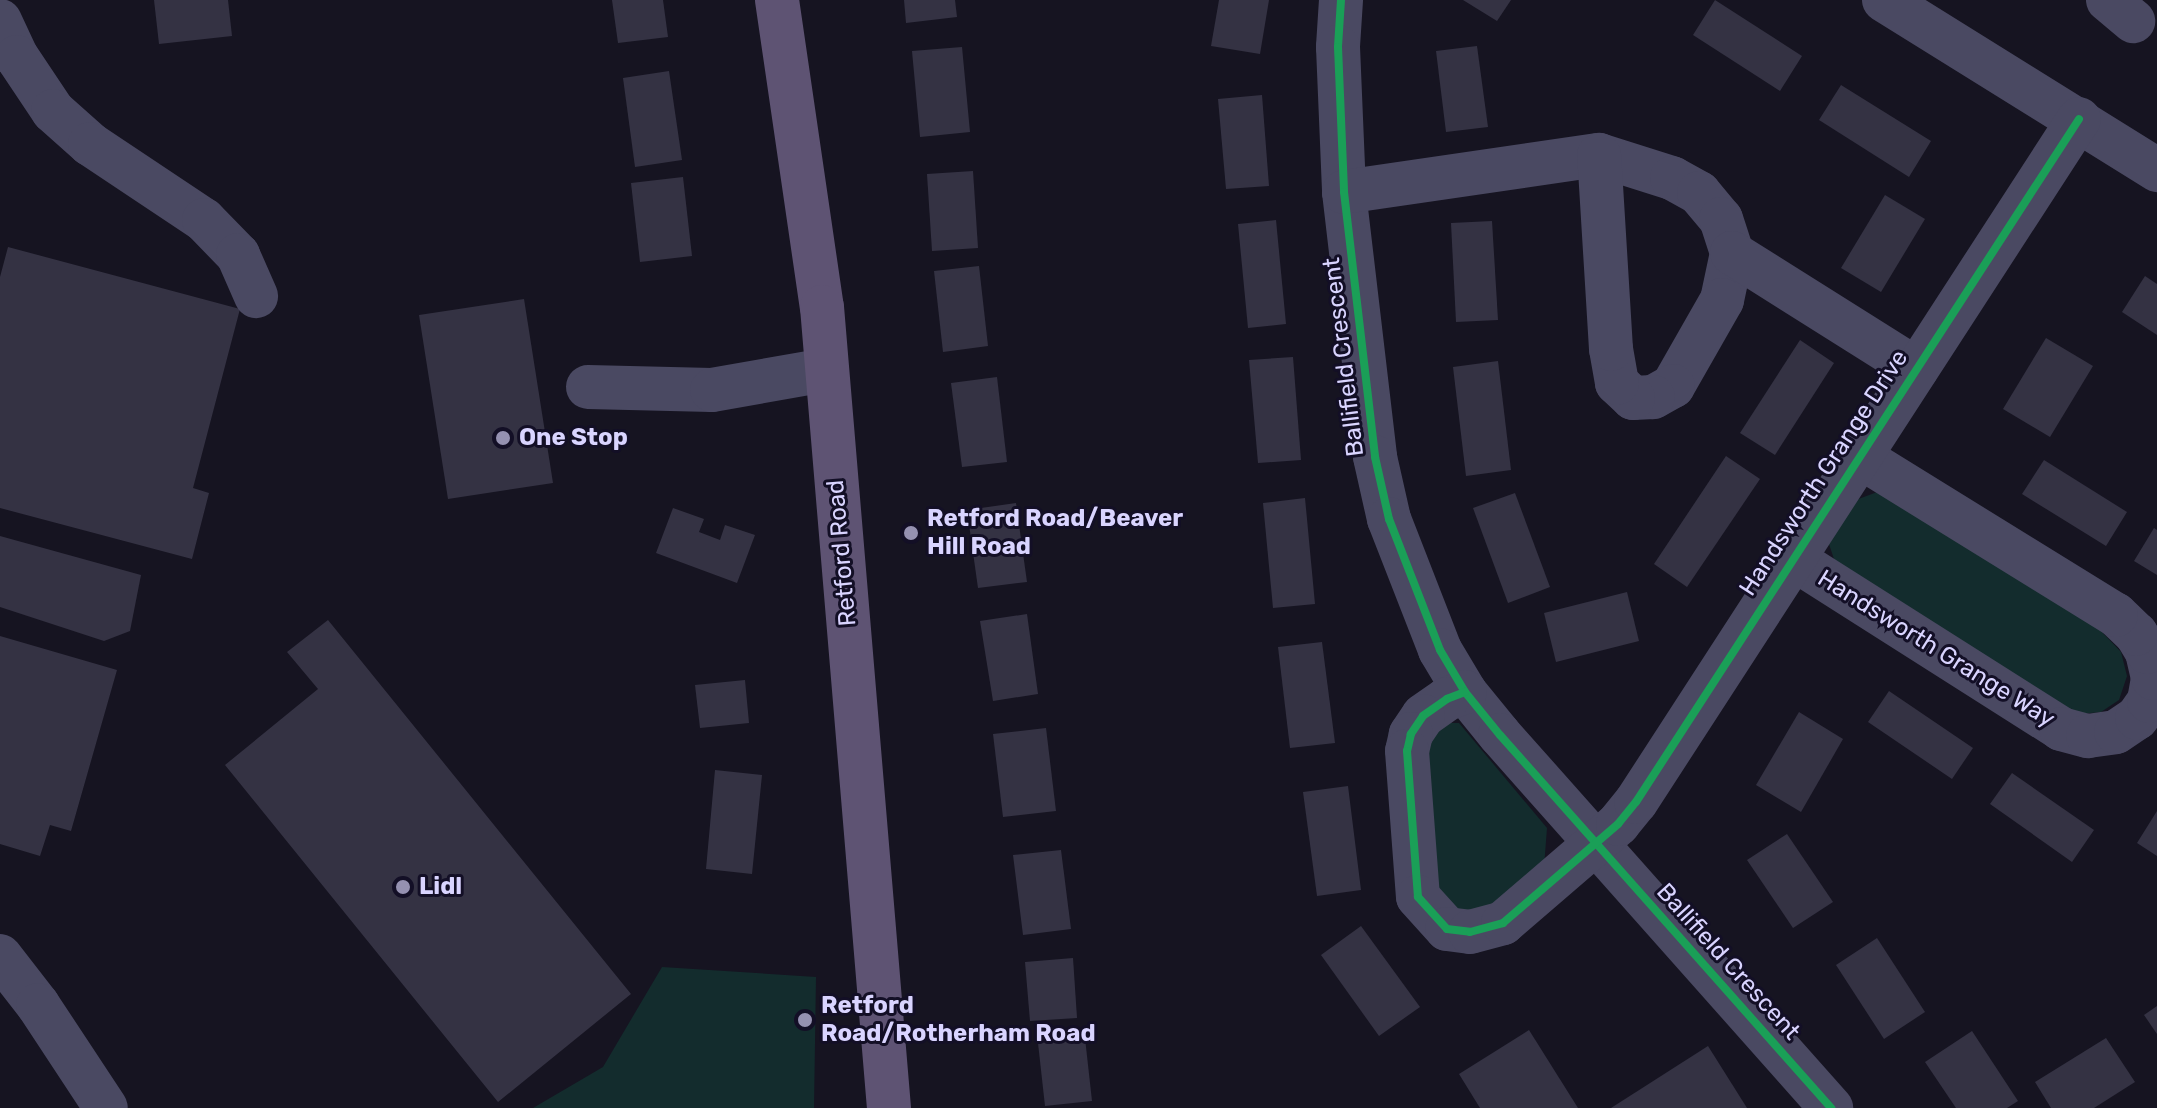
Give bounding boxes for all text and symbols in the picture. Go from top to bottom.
street label: Ballifield Crescent [1317,256,1371,458]
street label: Handsworth Grange Drive [1734,345,1914,601]
place label: One Stop [519,424,628,452]
marker: One Stop [494,429,512,447]
street label: Retford Road [821,479,863,627]
place label: Retford Road/Beaver Hill Road [927,505,1183,561]
marker: Retford Road/Beaver Hill Road [902,524,920,542]
street label: Handsworth Grange Way [1812,564,2060,734]
place label: Lidl [419,873,462,901]
marker: Lidl [394,878,412,896]
street label: Ballifield Crescent [1650,878,1806,1046]
place label: Retford Road/Rotherham Road [821,992,1096,1048]
marker: Retford Road/Rotherham Road [796,1011,814,1029]

